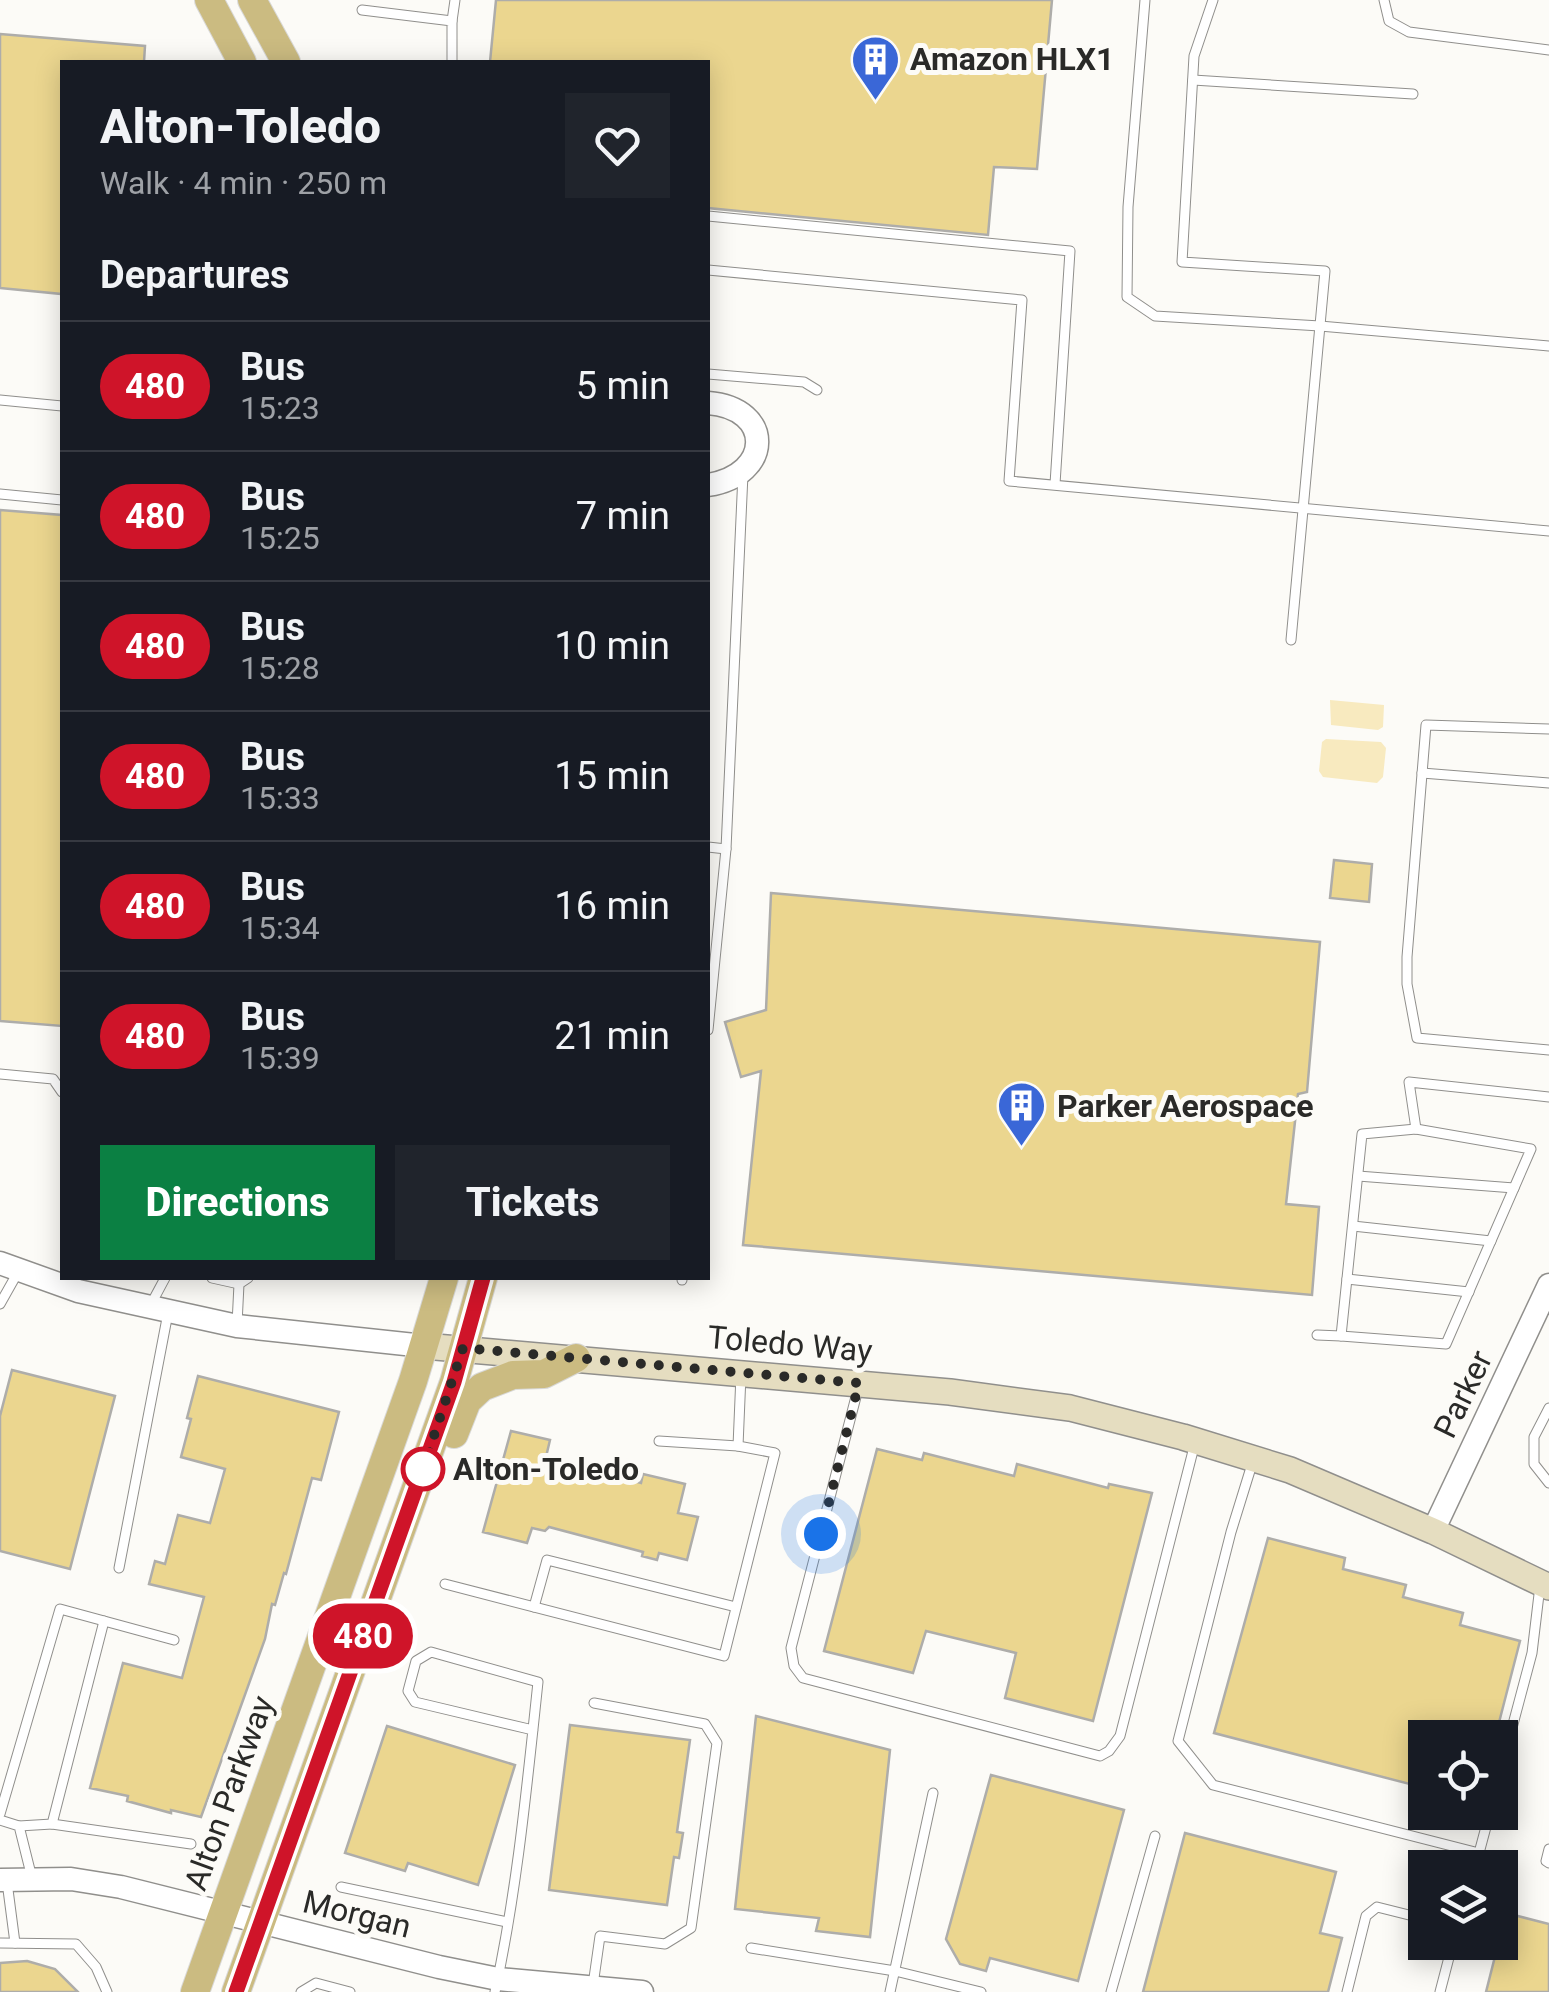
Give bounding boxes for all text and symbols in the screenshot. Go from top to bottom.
building icon: Amazon HLX1 [849,33,901,101]
place label: Amazon HLX1 [910,40,1114,78]
button: heart [565,93,670,198]
text: Alton-Toledo [100,98,381,155]
text: Walk · 4 min · 250 m [100,164,387,202]
text: Departures [100,253,290,297]
text: Bus [240,345,305,389]
text: 5 min [576,364,670,408]
text: 480 [125,366,185,407]
text: 15:23 [240,389,320,427]
text: Bus [240,475,305,519]
text: 7 min [576,494,670,538]
text: 480 [125,496,185,537]
text: 15:25 [240,519,320,557]
text: Bus [240,605,305,649]
text: 10 min [554,624,670,668]
text: 480 [125,626,185,667]
text: 15:28 [240,649,320,687]
text: Bus [240,735,305,779]
text: 15 min [554,754,670,798]
text: 480 [125,756,185,797]
text: 15:33 [240,779,320,817]
text: Bus [240,865,305,909]
text: 16 min [554,884,670,928]
text: 480 [125,886,185,927]
text: 15:34 [240,909,320,947]
text: Bus [240,995,305,1039]
text: 21 min [554,1014,670,1058]
text: 480 [125,1016,185,1057]
text: 15:39 [240,1039,320,1077]
building icon: Parker Aerospace [996,1080,1048,1148]
place label: Parker Aerospace [1057,1087,1314,1125]
button: Directions [100,1145,375,1260]
button: Tickets [395,1145,670,1260]
street label: Toledo Way [706,1318,874,1370]
street label: Parker [1426,1344,1500,1444]
marker: Alton-Toledo [402,1448,444,1490]
place label: Alton-Toledo [453,1450,639,1488]
your location [796,1509,846,1559]
line badge: 480 [306,1604,420,1668]
text: 480 [333,1616,393,1657]
street label: Alton Parkway [176,1691,282,1895]
map controls [1408,1720,1518,1960]
button: locate [1408,1720,1518,1830]
button: layers [1408,1850,1518,1960]
street label: Morgan [299,1882,415,1946]

